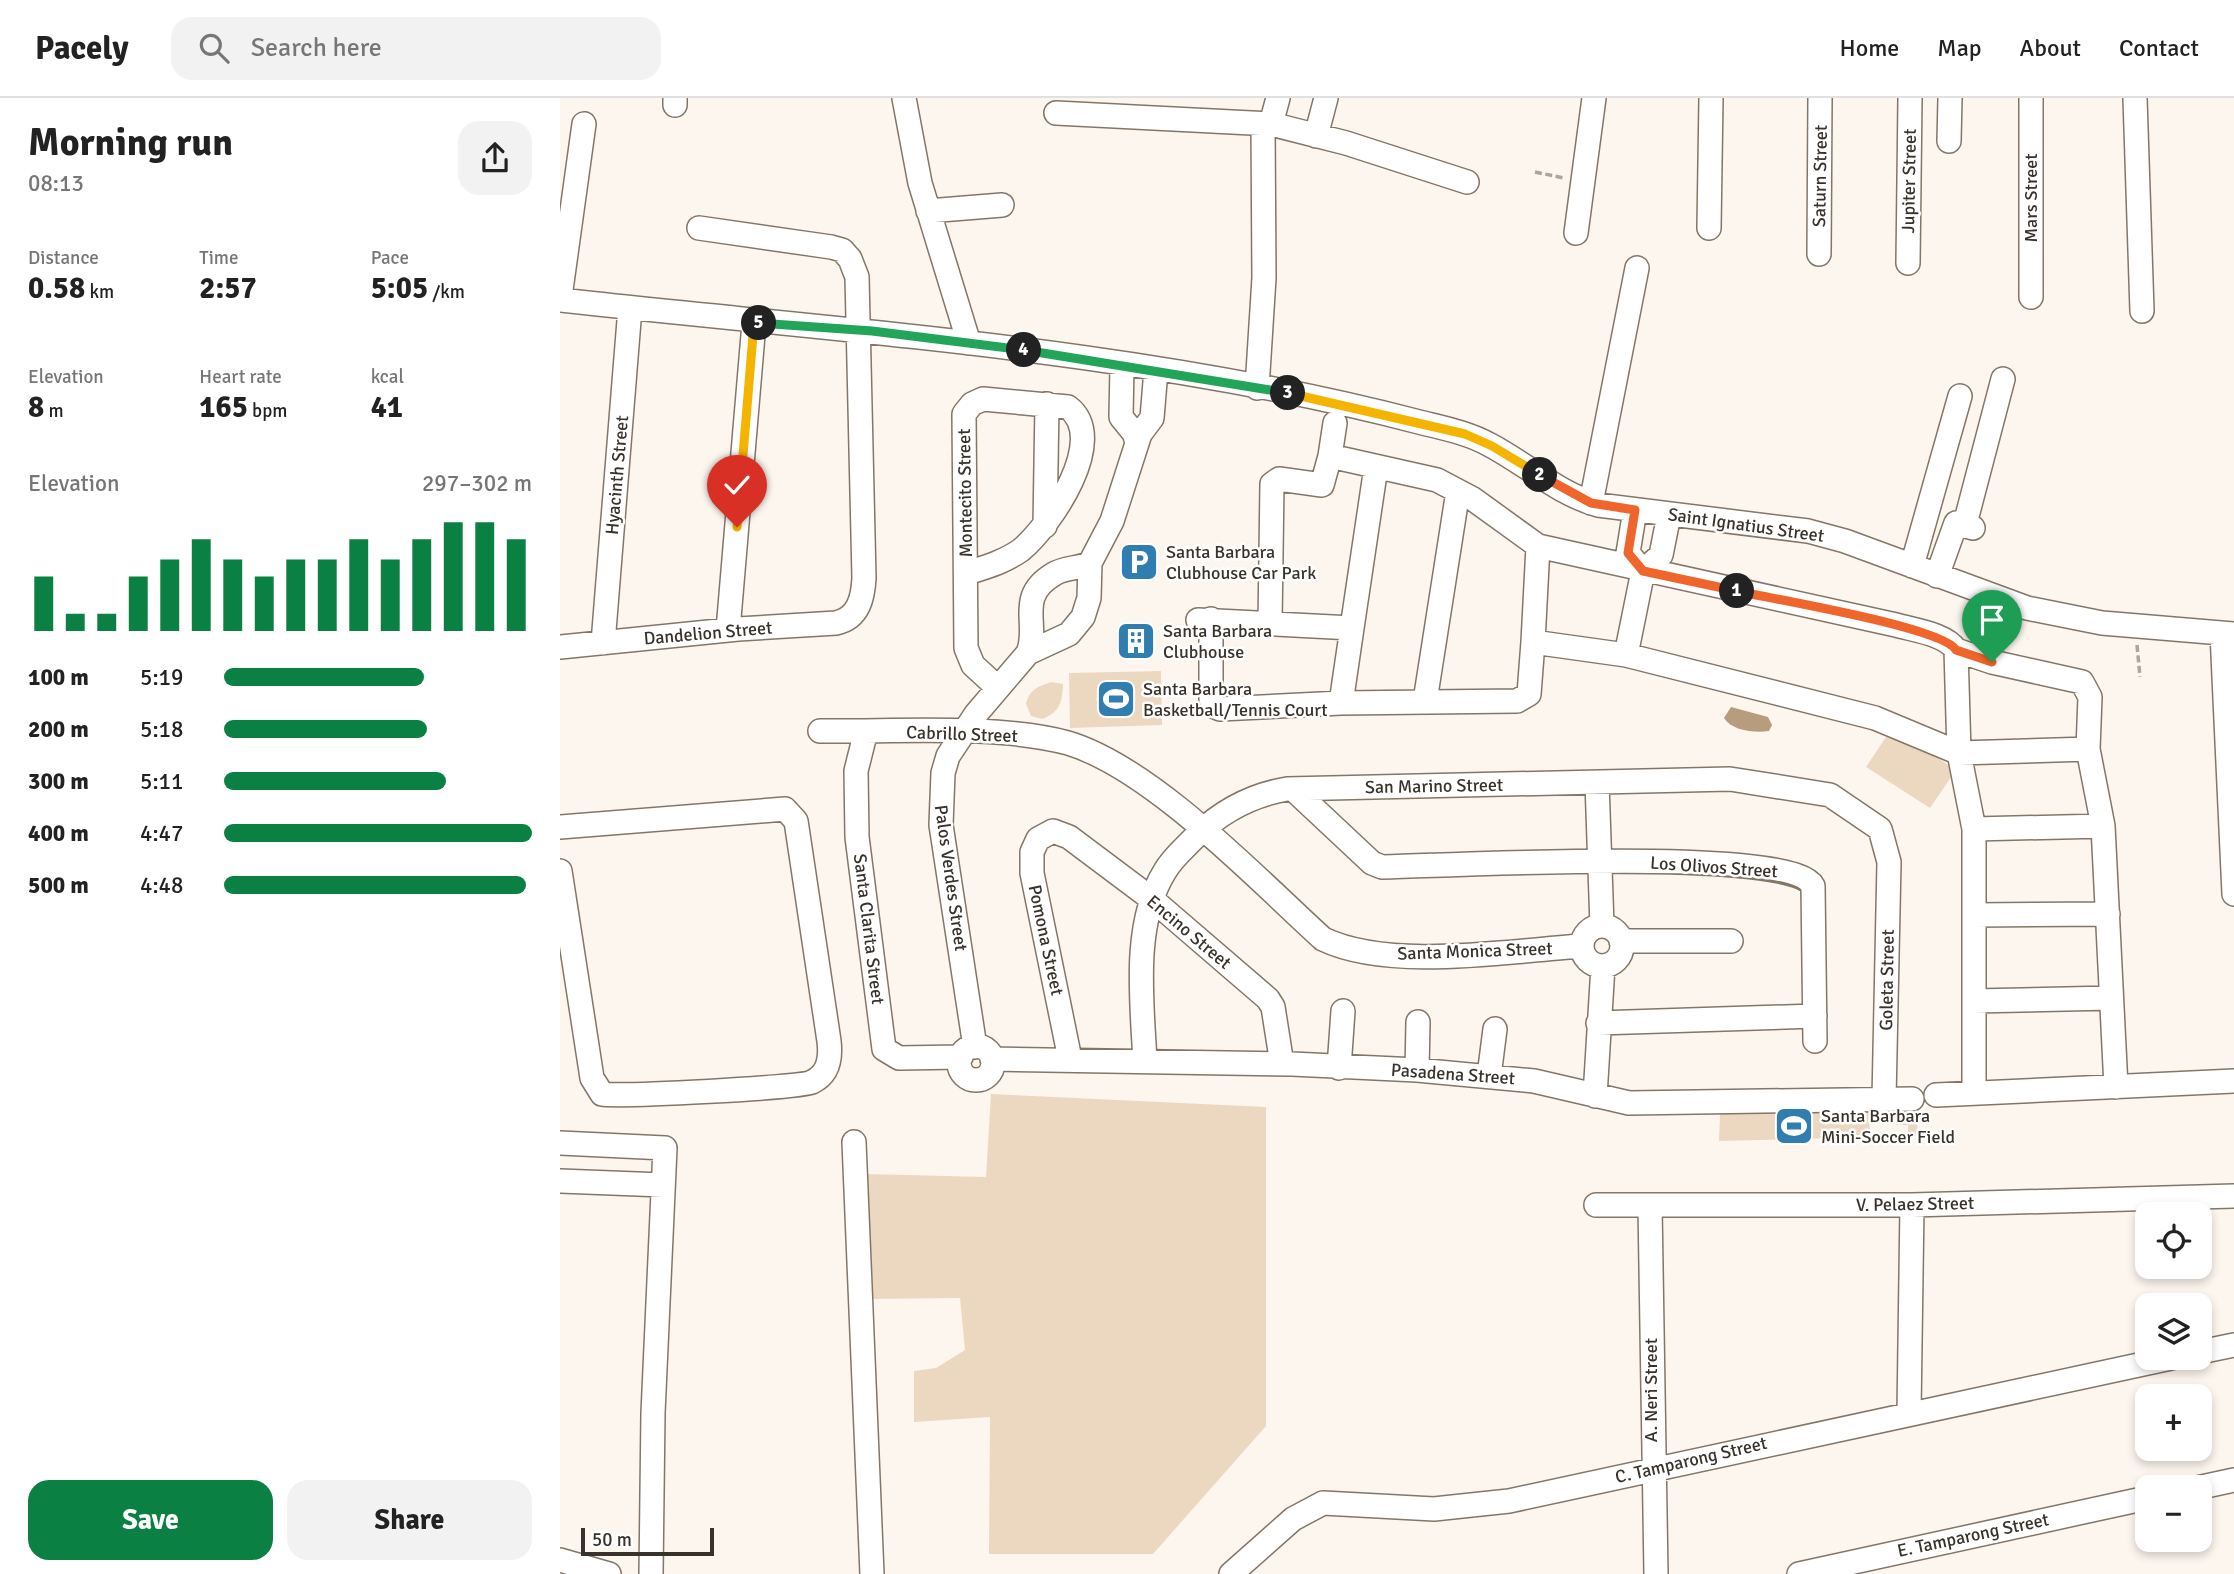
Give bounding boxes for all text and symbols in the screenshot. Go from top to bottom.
search box [171,17,661,80]
text: Pacely [35,28,129,69]
icon: search [195,29,233,67]
text: Search here [251,32,382,64]
text: Home [1839,33,1899,63]
text: Map [1937,33,1982,63]
text: About [2020,33,2081,63]
text: Contact [2119,33,2199,63]
text: Morning run [28,119,233,166]
button: share [458,121,532,195]
street label: Saturn Street [1808,125,1832,227]
street label: Jupiter Street [1897,128,1921,234]
street label: Mars Street [2020,153,2042,243]
text: 08:13 [28,169,84,198]
text: Distance [28,246,99,270]
text: Time [199,246,238,270]
text: Pace [371,246,409,270]
text: 0.58 [28,270,85,307]
text: 2:57 [199,270,257,307]
text: 5:05 [371,270,428,307]
text: km [85,280,114,304]
text: /km [428,280,465,304]
pin: 5 [742,306,776,341]
text: 5 [753,310,764,334]
pin: 4 [1007,332,1042,368]
text: 4 [1018,337,1029,361]
text: Elevation [28,365,104,389]
text: Heart rate [199,365,282,389]
text: kcal [371,365,404,389]
pin: 3 [1270,376,1306,410]
text: 3 [1282,380,1293,404]
text: 8 [28,389,44,426]
text: 165 [199,389,248,426]
text: 41 [371,389,403,426]
text: m [44,399,64,423]
text: bpm [248,399,287,423]
street label: Hyacinth Street [601,414,633,536]
street label: Montecito Street [953,428,977,558]
pin [707,455,767,527]
pin: 2 [1522,458,1558,492]
text: 2 [1534,462,1545,486]
icon: check [718,466,756,504]
text: Elevation [28,469,120,498]
text: 297–302 m [422,469,532,498]
street label: Saint Ignatius Street [1666,503,1826,547]
parking icon: Santa Barbara Clubhouse Car Park [1118,541,1160,583]
place label: Santa Barbara Clubhouse Car Park [1166,541,1316,584]
pin: 1 [1720,574,1754,608]
text: 1 [1731,578,1742,602]
pin [1962,590,2022,662]
icon: arrive [1973,601,2011,639]
street label: Dandelion Street [643,616,773,650]
building icon: Santa Barbara Clubhouse [1115,620,1157,662]
place label: Santa Barbara Clubhouse [1163,620,1272,663]
text: 100 m [28,663,89,692]
text: 5:19 [140,663,183,692]
sports icon: Santa Barbara Basketball/Tennis Court [1095,678,1137,720]
place label: Santa Barbara Basketball/Tennis Court [1143,678,1328,721]
text: 200 m [28,715,89,744]
text: 5:18 [140,715,183,744]
street label: Cabrillo Street [906,721,1018,747]
text: 300 m [28,767,89,796]
text: 5:11 [140,767,183,796]
street label: San Marino Street [1365,774,1503,798]
street label: Palos Verdes Street [930,803,972,953]
text: 400 m [28,819,89,848]
text: 4:47 [140,819,183,848]
street label: Santa Clarita Street [849,852,889,1006]
street label: Los Olivos Street [1649,852,1779,882]
text: 500 m [28,871,89,900]
text: 4:48 [140,871,183,900]
street label: Pomona Street [1024,883,1068,997]
street label: Encino Street [1142,890,1236,974]
street label: Goleta Street [1875,929,1899,1031]
street label: Santa Monica Street [1397,937,1553,965]
street label: Pasadena Street [1390,1059,1516,1089]
sports icon: Santa Barbara Mini-Soccer Field [1773,1105,1815,1147]
place label: Santa Barbara Mini-Soccer Field [1821,1105,1955,1148]
street label: V. Pelaez Street [1856,1192,1974,1216]
map controls [2135,1202,2212,1552]
button: locate [2135,1202,2212,1279]
button: layers [2135,1293,2212,1370]
street label: A. Neri Street [1640,1338,1662,1442]
button: + [2135,1384,2212,1461]
street label: C. Tamparong Street [1613,1432,1769,1488]
button: − [2135,1475,2212,1552]
button: Save [28,1480,273,1560]
button: Share [287,1480,532,1560]
street label: E. Tamparong Street [1895,1508,2051,1562]
scale bar [581,1525,714,1557]
text: 50 m [592,1528,632,1552]

